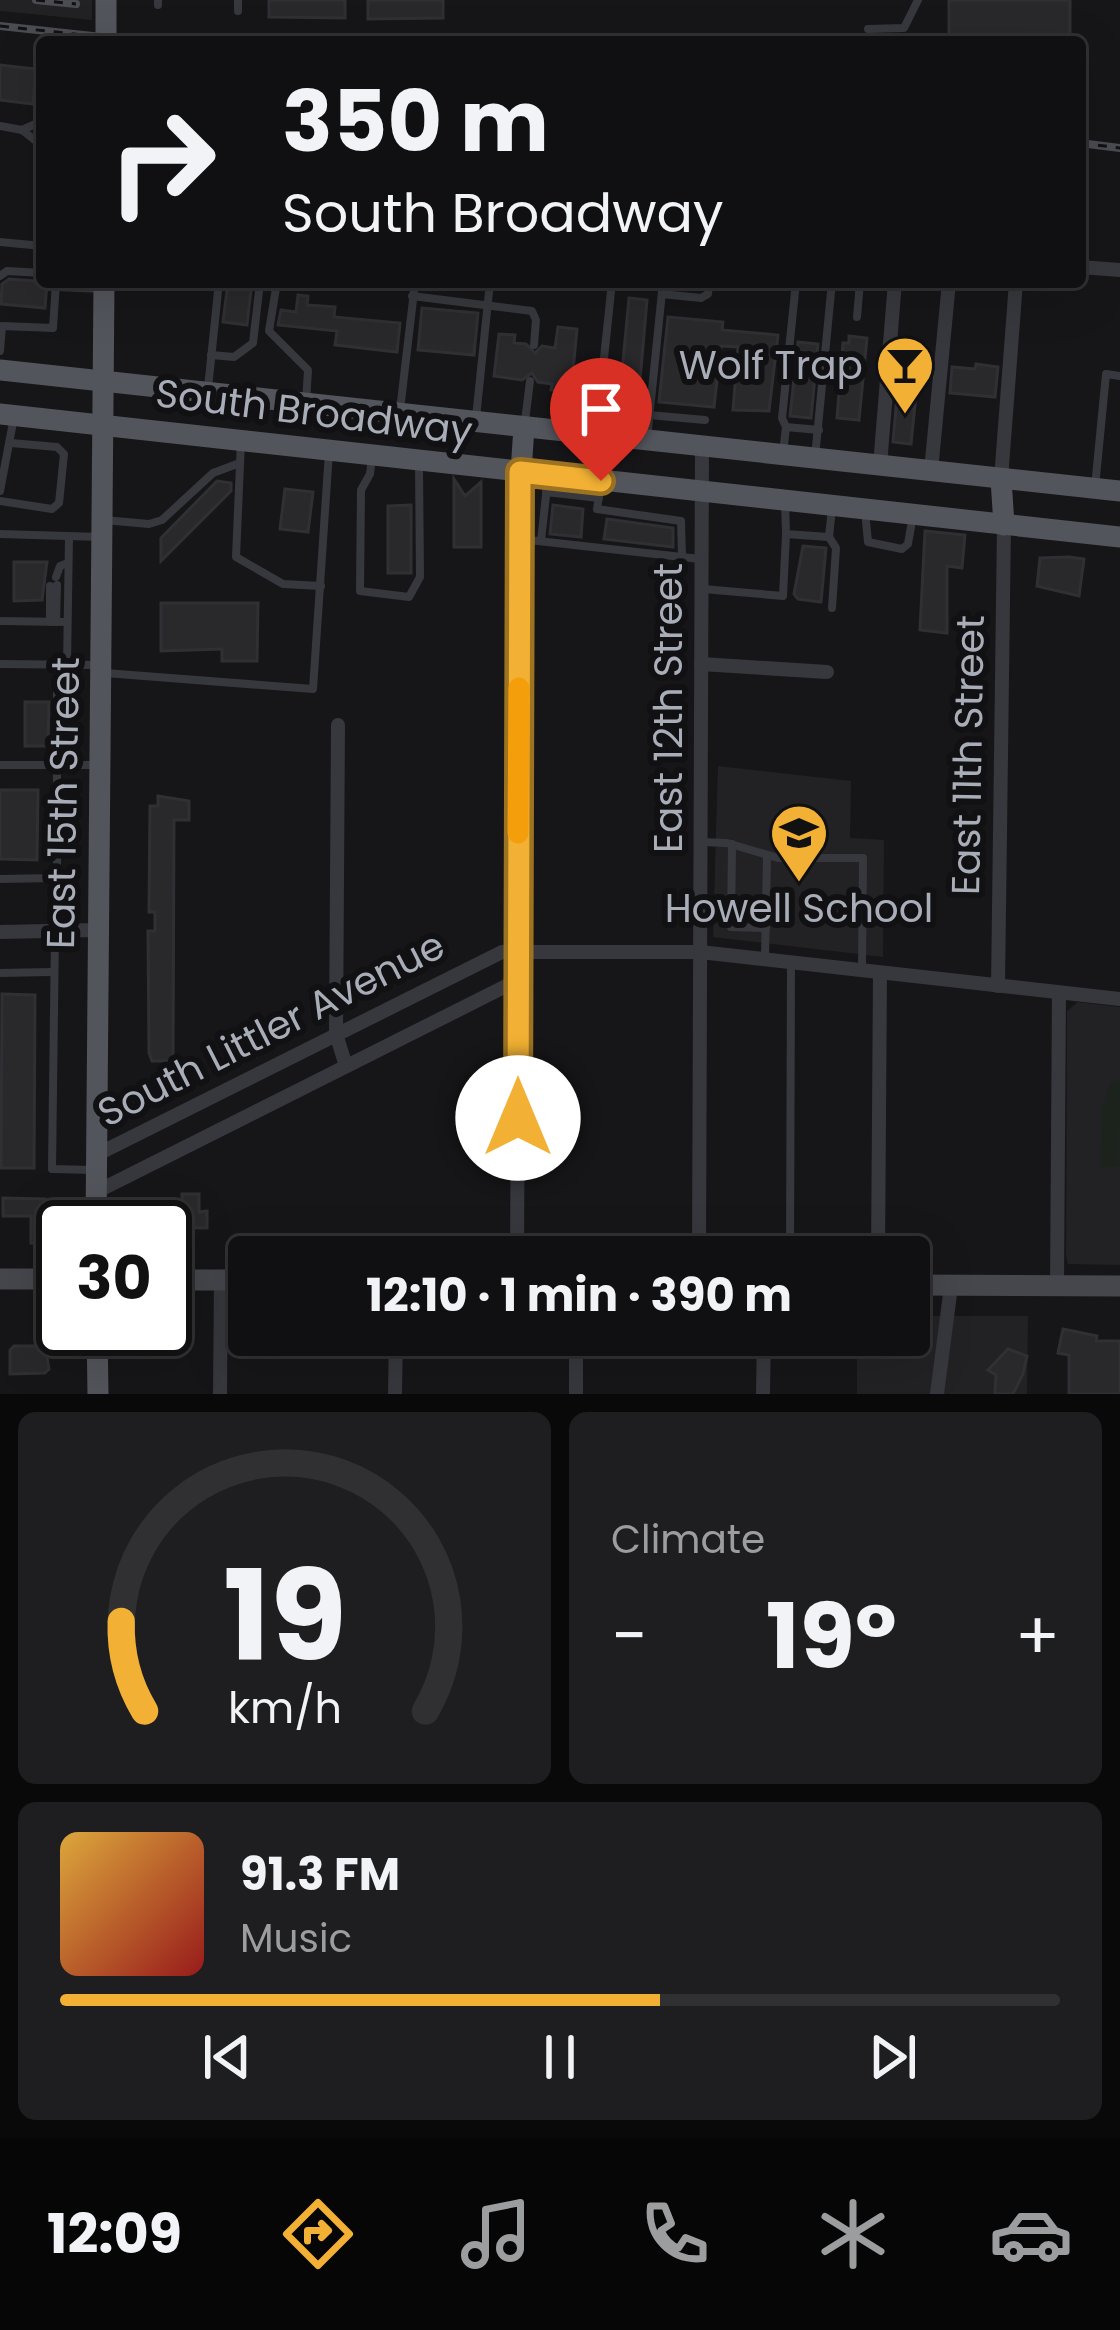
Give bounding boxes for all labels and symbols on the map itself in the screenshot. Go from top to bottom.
bar icon: Wolf Trap [874,334,936,416]
place label: Wolf Trap [679,338,863,393]
pin [550,358,652,481]
street label: South Broadway [152,365,476,459]
street label: East 12th Street [641,563,696,853]
street label: East 11th Street [938,615,998,895]
street label: East 15th Street [33,657,93,949]
school or university icon: Howell School [768,802,830,884]
place label: Howell School [665,881,933,936]
street label: South Littler Avenue [88,918,454,1140]
position arrow [455,1055,581,1181]
speed limit sign: 30 [36,1200,192,1356]

